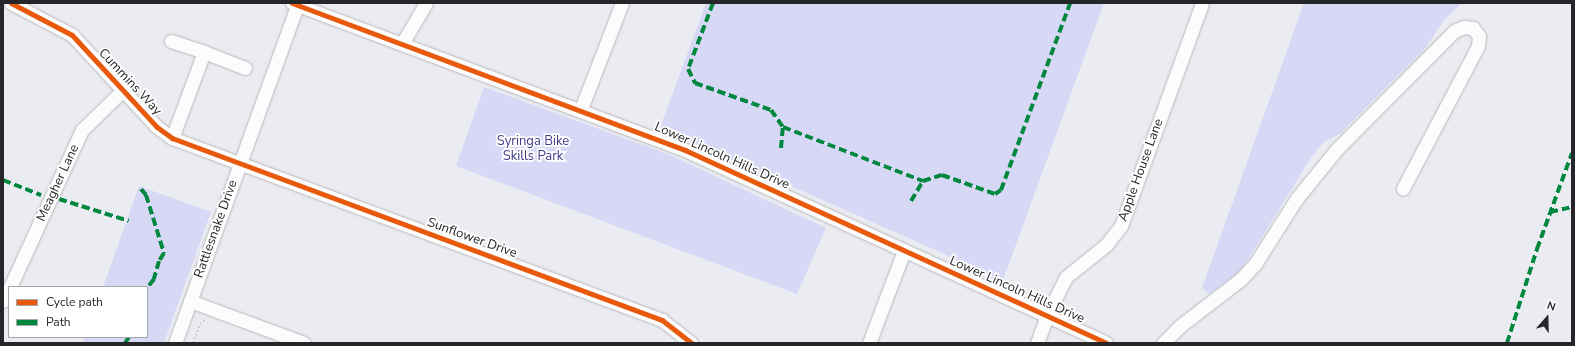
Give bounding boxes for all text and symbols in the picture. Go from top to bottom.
street label: Cummins Way [95,46,165,118]
street label: Apple House Lane [1115,117,1167,223]
street label: Lower Lincoln Hills Drive [652,119,792,193]
park label: Syringa Bike Skills Park [497,134,569,165]
street label: Meagher Lane [33,142,83,224]
street label: Rattlesnake Drive [191,178,241,280]
street label: Sunflower Drive [425,215,519,261]
street label: Lower Lincoln Hills Drive [947,253,1087,327]
legend [8,286,148,338]
text: Cycle path [46,294,103,310]
north arrow [1527,298,1567,338]
text: N [1545,298,1558,315]
text: Path [46,314,71,330]

